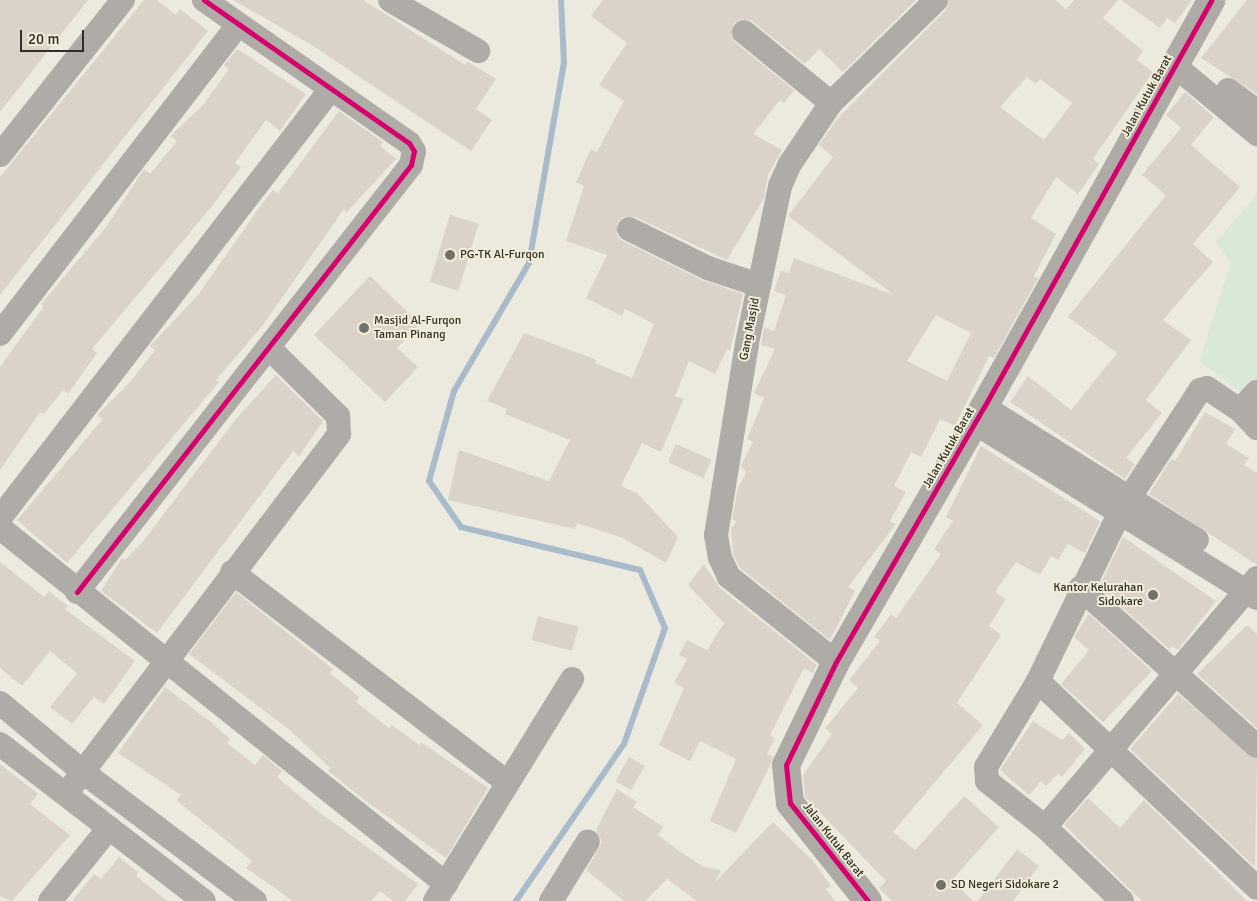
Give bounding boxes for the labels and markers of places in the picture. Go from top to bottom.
place label: PG-TK Al-Furqon [460,248,545,262]
marker: PG-TK Al-Furqon [444,249,456,261]
place label: Masjid Al-Furqon Taman Pinang [374,314,461,342]
marker: Masjid Al-Furqon Taman Pinang [358,322,370,334]
place label: Kantor Kelurahan Sidokare [1053,581,1143,609]
marker: Kantor Kelurahan Sidokare [1147,589,1159,601]
place label: SD Negeri Sidokare 2 [951,878,1059,892]
marker: SD Negeri Sidokare 2 [935,879,947,891]

